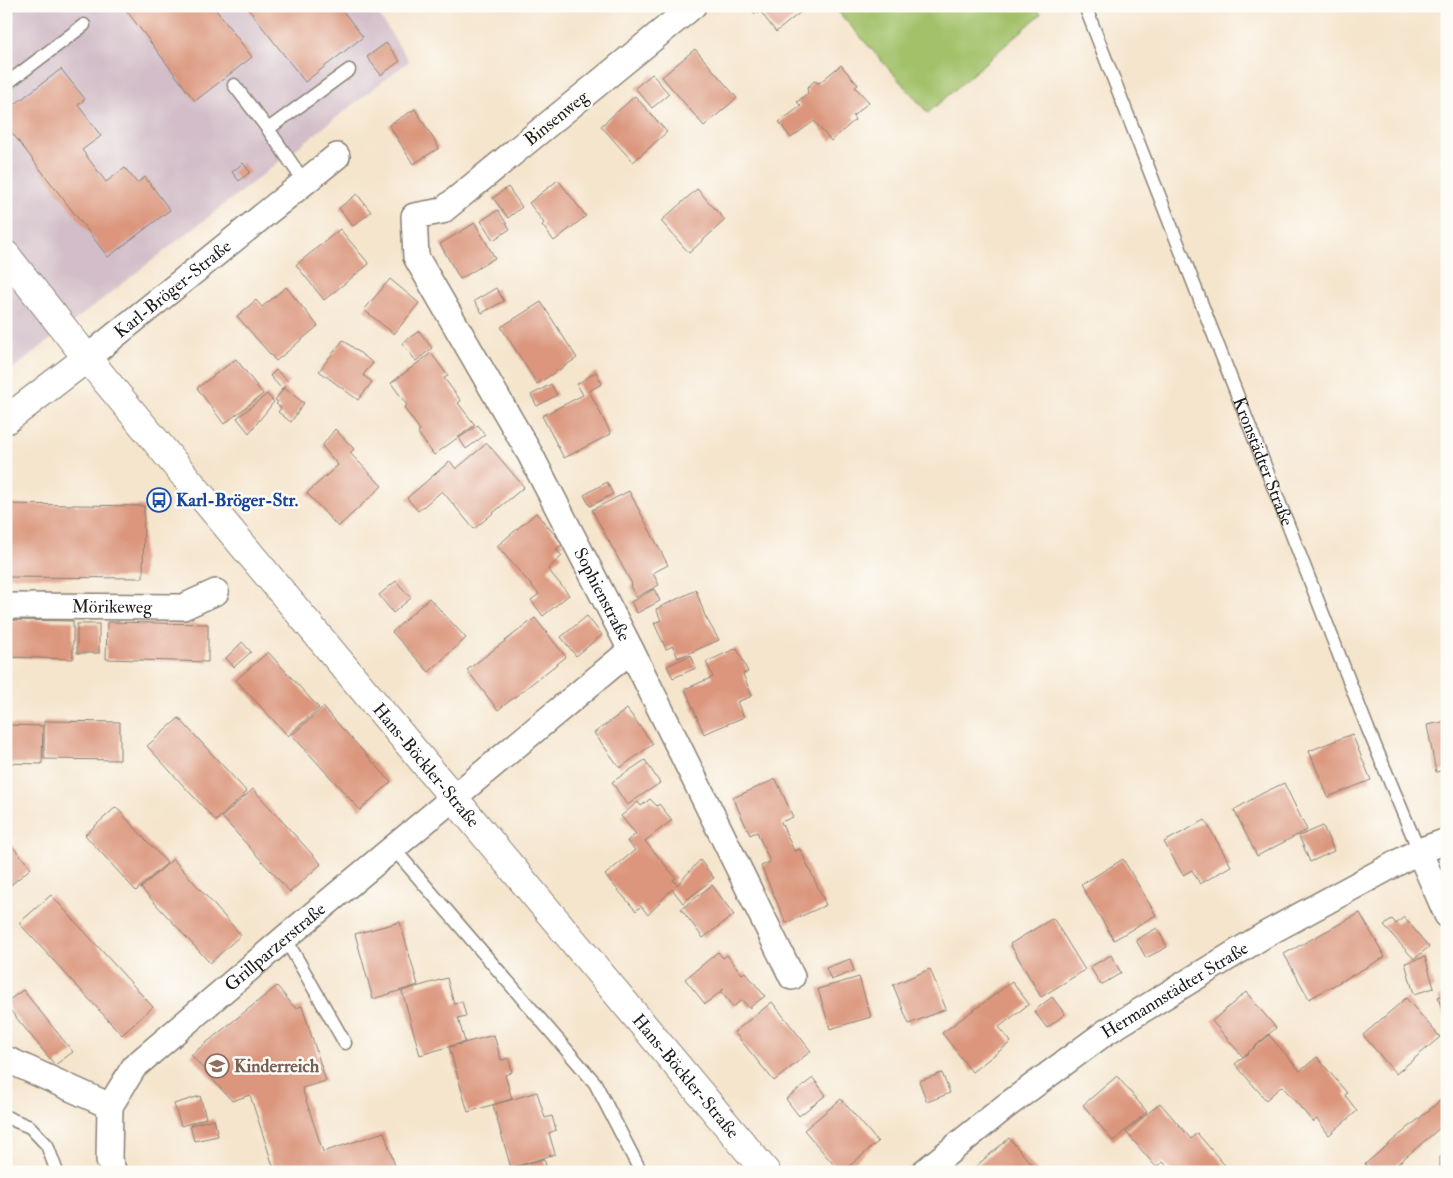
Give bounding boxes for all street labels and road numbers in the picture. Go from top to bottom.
street label: Binsenweg [520,85,594,151]
street label: Karl-Bröger-Straße [110,235,236,343]
street label: Kronstädter Straße [1227,394,1299,530]
street label: Sophienstraße [568,544,636,646]
street label: Mörikeweg [72,595,153,619]
street label: Hans-Böckler-Straße [367,698,485,833]
street label: Grillparzerstraße [220,898,331,997]
street label: Hermannstädter Straße [1097,937,1253,1044]
street label: Hans-Böckler-Straße [627,1009,744,1144]

